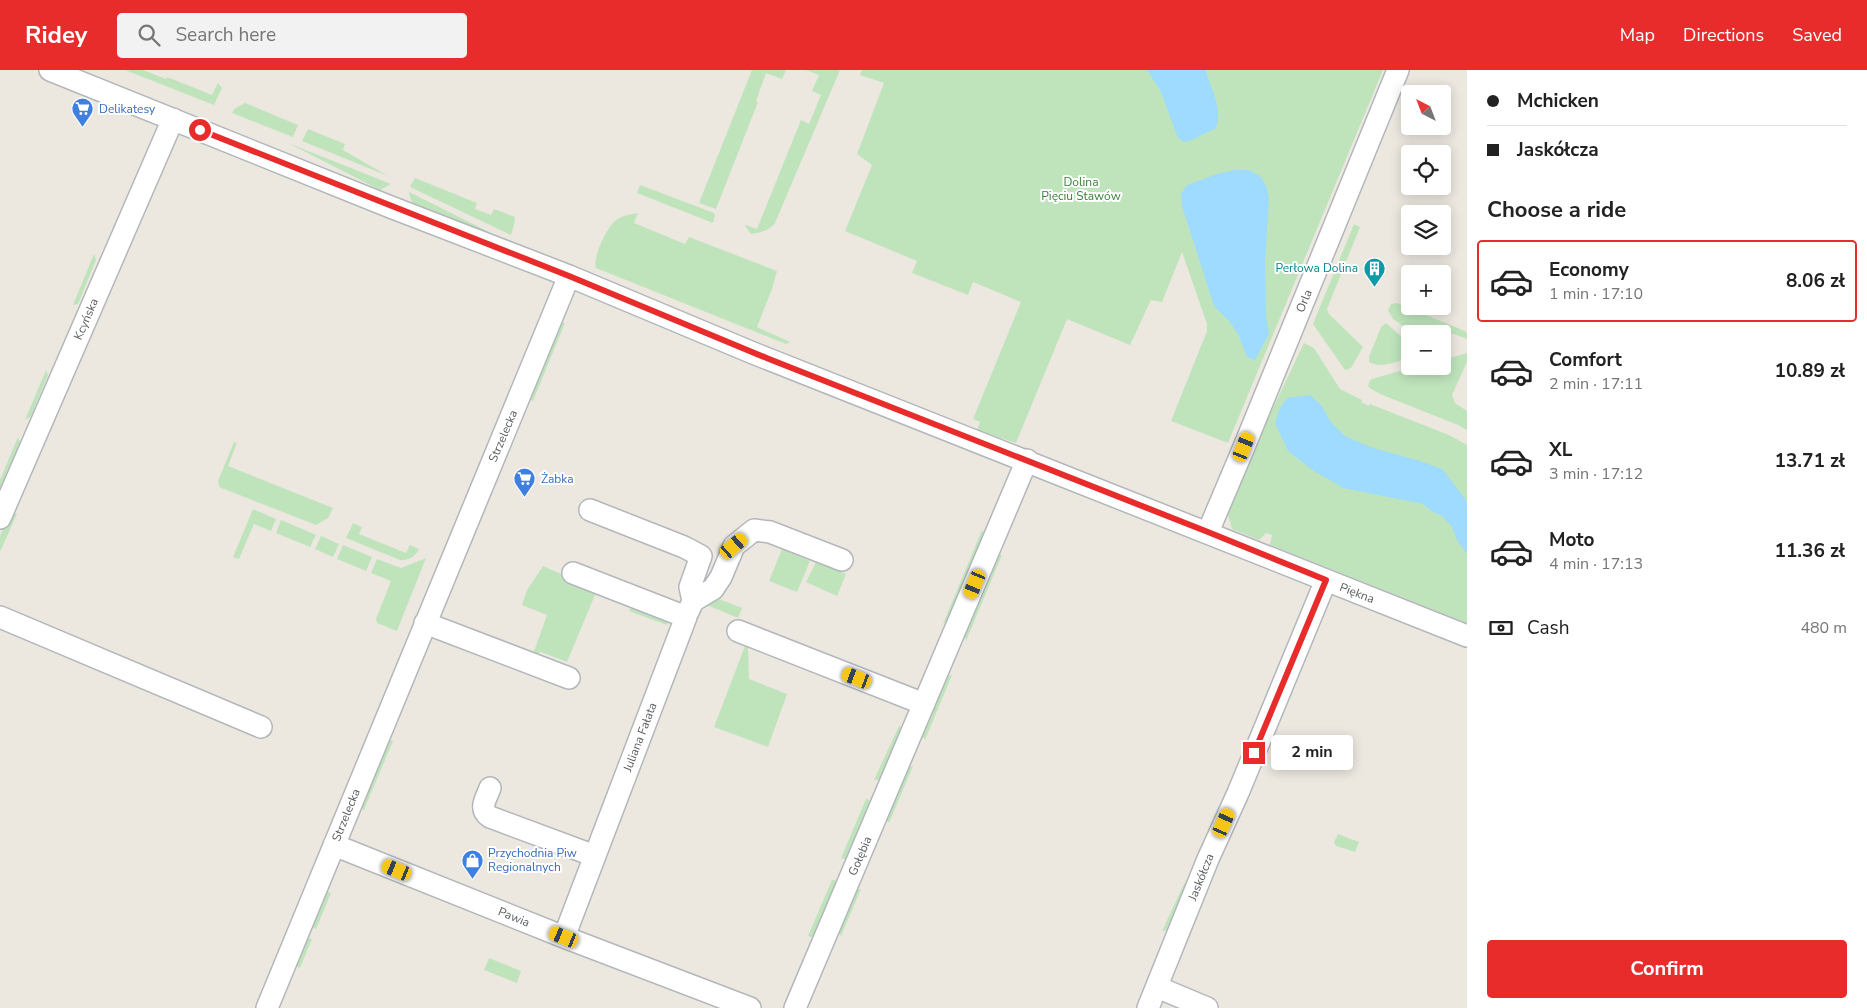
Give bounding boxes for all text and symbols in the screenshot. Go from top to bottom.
search box [117,13,467,58]
text: Ridey [25,19,87,51]
icon: search [135,21,163,49]
text: Search here [175,22,276,48]
text: Map [1620,23,1655,47]
text: Directions [1683,23,1764,47]
text: Saved [1792,23,1842,47]
north arrow [1401,85,1451,135]
map controls [1401,85,1451,375]
text: Mchicken [1517,88,1599,114]
supermarket icon: Delikatesy [71,97,95,128]
place label: Delikatesy [99,101,156,117]
route start [189,119,211,141]
text: Jaskółcza [1517,137,1599,163]
button: locate [1401,145,1451,195]
park label: Dolina Pięciu Stawów [1041,174,1121,204]
text: Choose a ride [1487,195,1626,225]
button: layers [1401,205,1451,255]
building icon: Perłowa Dolina [1362,256,1386,287]
text: Economy [1549,257,1629,283]
icon: car [1489,259,1534,304]
place label: Perłowa Dolina [1275,260,1358,276]
button: + [1401,265,1451,315]
text: 8.06 zł [1786,268,1845,294]
text: 1 min · 17:10 [1549,283,1643,305]
street label: Orla [1292,287,1316,315]
street label: Kcyńska [70,296,102,342]
button: − [1401,325,1451,375]
text: Comfort [1549,347,1622,373]
icon: car [1489,349,1534,394]
text: 10.89 zł [1774,358,1845,384]
text: 2 min · 17:11 [1549,373,1643,395]
street label: Strzelecka [485,407,521,465]
car [1231,430,1256,464]
text: XL [1549,437,1572,463]
icon: car [1489,439,1534,484]
text: 13.71 zł [1774,448,1845,474]
text: 3 min · 17:12 [1549,463,1643,485]
supermarket icon: Żabka [513,467,537,498]
place label: Żabka [541,471,574,487]
text: Moto [1549,527,1595,553]
icon: car [1489,529,1534,574]
car [717,530,750,562]
text: 11.36 zł [1774,538,1845,564]
text: 4 min · 17:13 [1549,553,1643,575]
car [962,567,987,601]
street label: Piękna [1337,579,1377,607]
icon: cash [1487,614,1515,642]
text: Cash [1527,615,1569,641]
text: 480 m [1800,617,1847,639]
car [840,666,873,690]
street label: Juliana Fałata [619,700,661,775]
callout: 2 min [1272,736,1354,770]
text: 2 min [1291,741,1333,763]
route end [1243,742,1265,764]
street label: Strzelecka [328,786,364,844]
car [1211,806,1236,840]
street label: Gołębia [845,834,875,878]
place label: Przychodnia Piw Regionalnych [488,845,577,875]
shop icon: Przychodnia Piw Regionalnych [460,848,484,879]
street label: Jaskółcza [1184,851,1218,904]
car [380,857,413,883]
street label: Pawia [496,903,532,931]
car [547,924,580,950]
button: Confirm [1487,940,1847,998]

